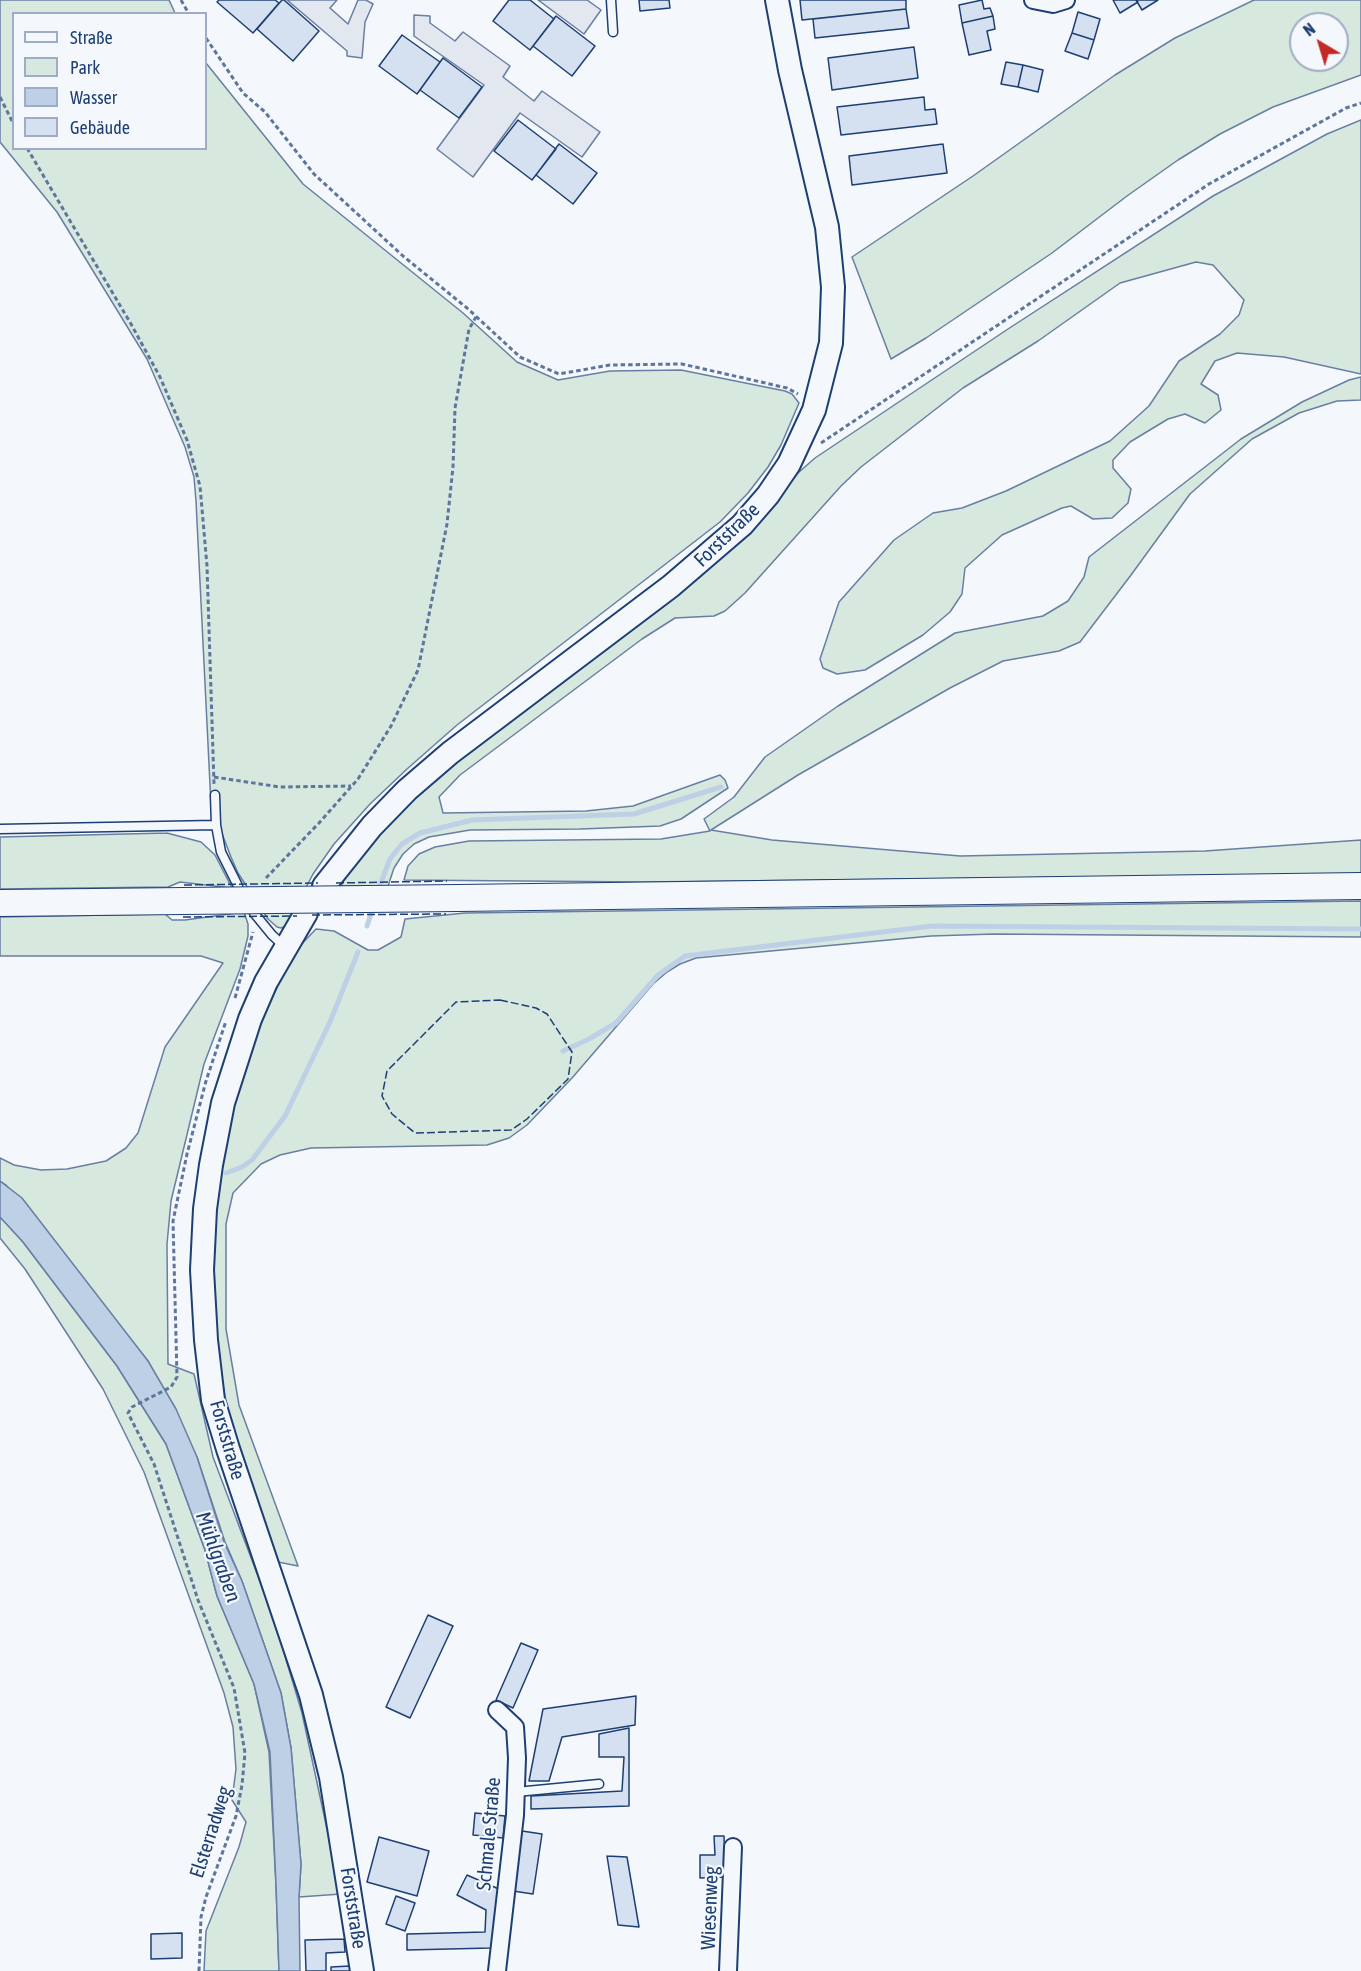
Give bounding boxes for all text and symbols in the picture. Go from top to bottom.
legend [12,12,207,150]
north arrow [1289,12,1349,72]
text: N [1300,19,1318,39]
text: Straße [70,27,113,48]
text: Park [70,57,100,78]
text: Wasser [70,87,117,108]
text: Gebäude [70,117,130,138]
street label: Forststraße [689,498,765,572]
street label: Forststraße [204,1397,250,1483]
water label: Mühlgraben [190,1508,246,1606]
street label: Schmale Straße [472,1776,506,1892]
street label: Elsterradweg [185,1783,237,1881]
street label: Forststraße [335,1866,371,1950]
street label: Wiesenweg [697,1866,723,1950]

